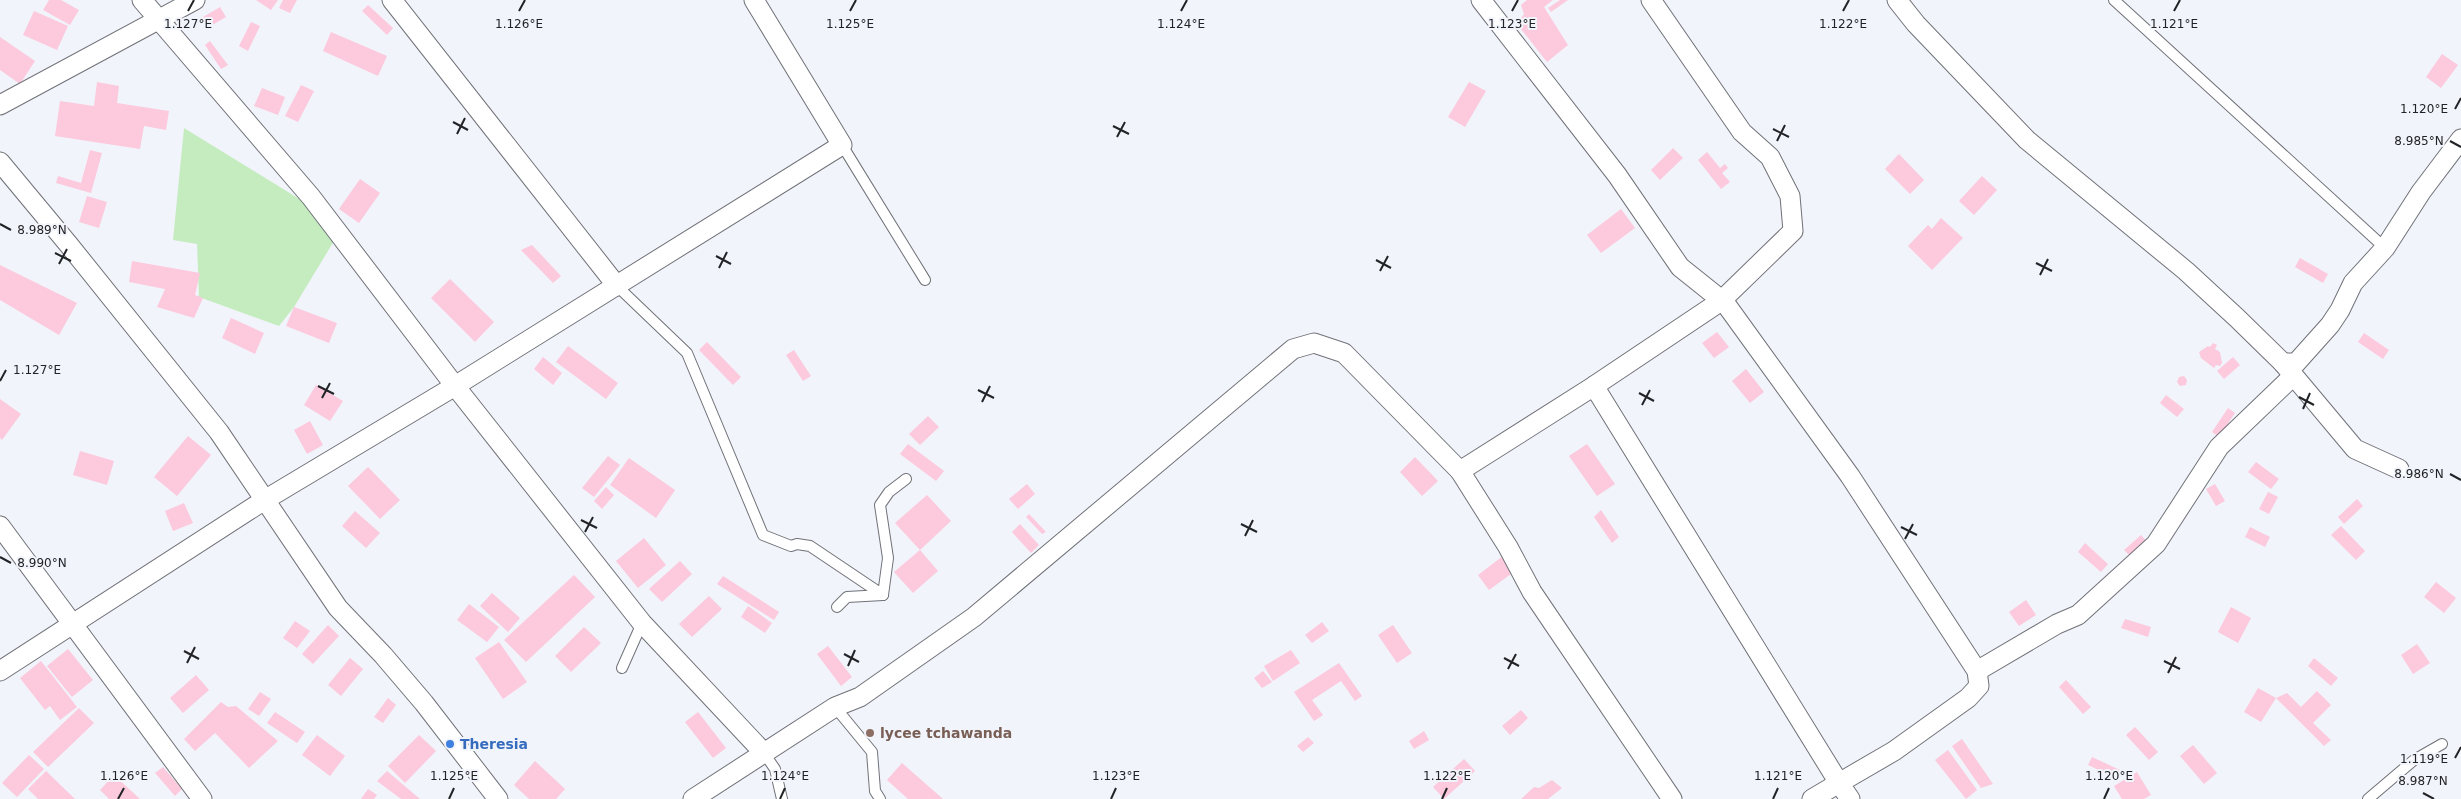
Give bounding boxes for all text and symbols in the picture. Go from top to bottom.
text: 1.127°E [164,17,212,31]
text: 1.126°E [495,17,543,31]
text: 1.125°E [826,17,874,31]
text: 1.124°E [1157,17,1205,31]
text: 1.123°E [1488,17,1536,31]
text: 1.122°E [1819,17,1867,31]
text: 1.121°E [2150,17,2198,31]
text: 1.120°E [2400,102,2448,116]
text: 8.985°N [2394,134,2444,148]
text: 8.989°N [17,223,67,237]
text: 1.127°E [13,363,61,377]
text: 8.986°N [2394,467,2444,481]
text: 8.990°N [17,556,67,570]
place label: lycee tchawanda [880,725,1012,741]
marker: lycee tchawanda [864,727,876,739]
place label: Theresia [460,736,528,752]
marker: Theresia [444,738,456,750]
text: 1.119°E [2400,752,2448,766]
text: 1.126°E [100,769,148,783]
text: 1.125°E [430,769,478,783]
text: 1.124°E [761,769,809,783]
text: 1.123°E [1092,769,1140,783]
text: 1.122°E [1423,769,1471,783]
text: 1.121°E [1754,769,1802,783]
text: 1.120°E [2085,769,2133,783]
text: 8.987°N [2398,774,2448,788]

